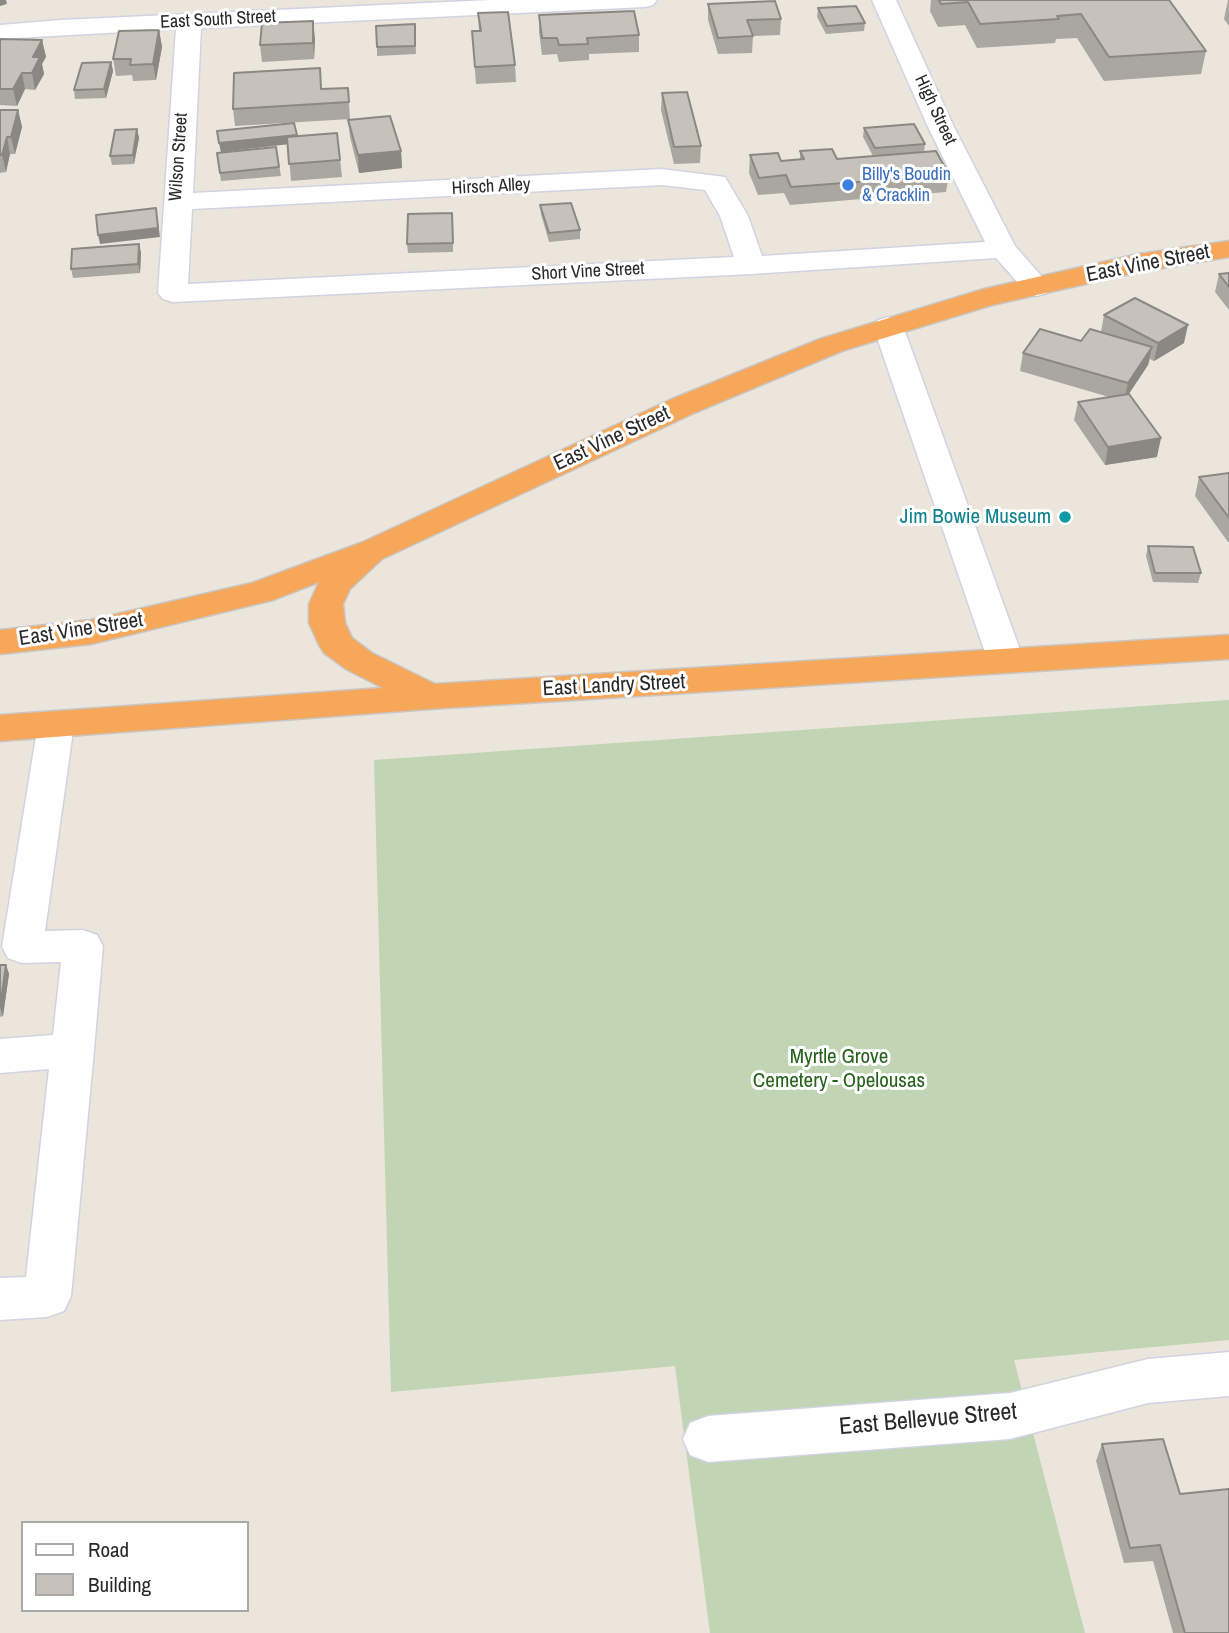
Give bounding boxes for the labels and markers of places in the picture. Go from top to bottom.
place label: Billy's Boudin & Cracklin [862,164,951,206]
marker: Billy's Boudin & Cracklin [840,177,856,193]
place label: Jim Bowie Museum [900,504,1051,530]
marker: Jim Bowie Museum [1057,509,1073,525]

